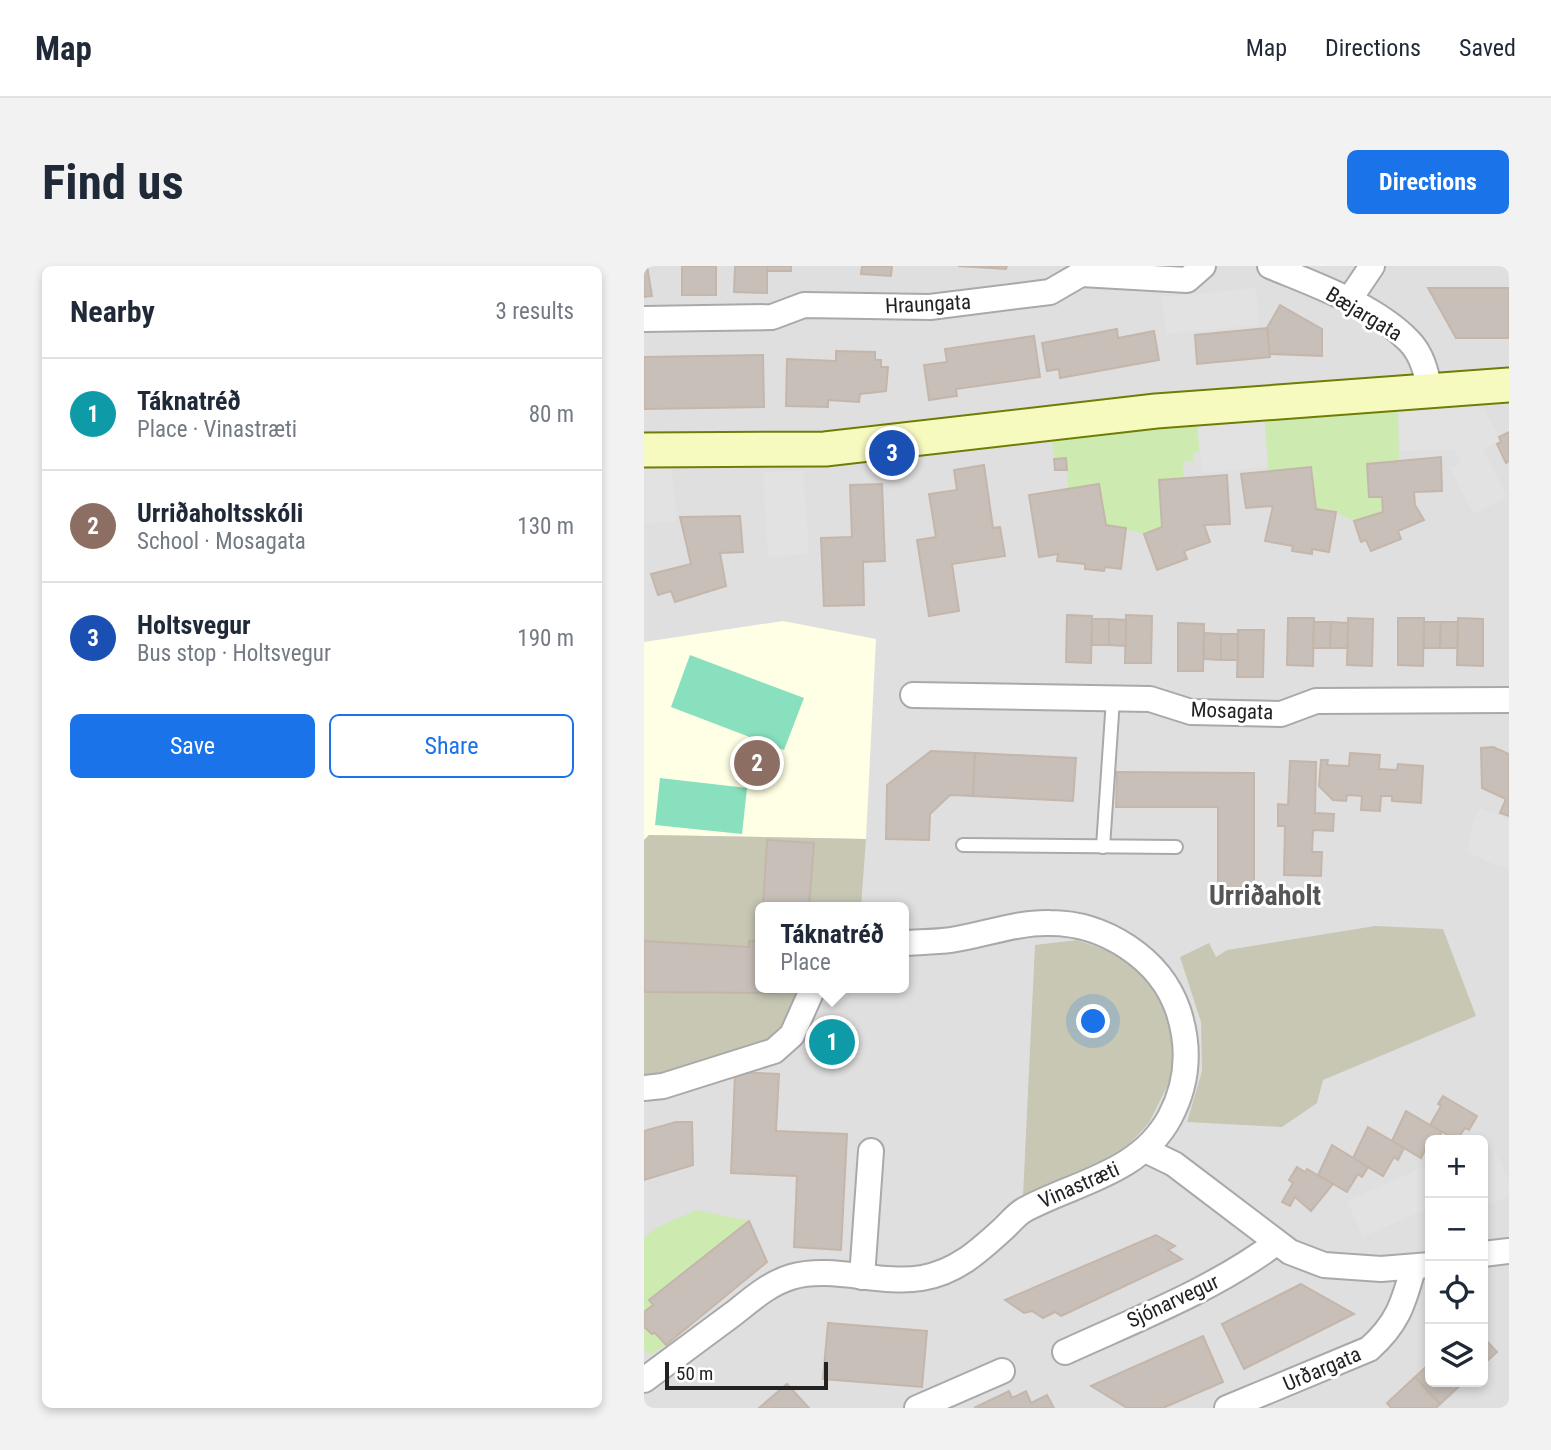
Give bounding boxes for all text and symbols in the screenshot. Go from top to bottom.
text: Map [35,29,92,68]
text: Map [1246,34,1287,62]
text: Directions [1325,34,1421,62]
text: Saved [1459,34,1516,62]
button: Directions [1347,150,1509,214]
text: Find us [42,154,184,211]
street label: Bæjargata [1322,282,1406,346]
street label: Hraungata [884,290,972,318]
text: Nearby [70,294,155,329]
text: 3 results [496,298,574,325]
text: Táknatréð [137,386,241,416]
text: 1 [87,401,99,428]
text: 80 m [529,401,574,428]
text: Place · Vinastræti [137,416,297,443]
pin: 3 [869,427,915,479]
text: Urriðaholtsskóli [137,498,303,528]
text: 2 [87,513,99,540]
text: 130 m [517,513,574,540]
text: School · Mosagata [137,528,306,555]
text: Holtsvegur [137,610,251,640]
text: 3 [87,625,99,652]
text: 190 m [517,625,574,652]
text: Bus stop · Holtsvegur [137,640,331,667]
street label: Mosagata [1190,698,1274,724]
button: Save [70,714,315,778]
button: Share [329,714,574,778]
pin: 2 [734,737,780,789]
district label: Urriðaholt [1209,879,1321,912]
popup [755,902,909,993]
text: Táknatréð [780,919,884,949]
text: Place [780,949,831,976]
your location [1076,1004,1110,1038]
pin: 1 [809,1016,855,1068]
map controls [1425,1135,1488,1387]
button: + [1425,1135,1488,1198]
street label: Vinastræti [1035,1157,1123,1213]
button: − [1425,1198,1488,1261]
button: locate [1425,1261,1488,1324]
street label: Sjónarvegur [1123,1269,1223,1333]
button: layers [1425,1324,1488,1387]
street label: Urðargata [1280,1342,1364,1396]
scale bar [665,1359,828,1391]
text: 50 m [676,1362,713,1385]

